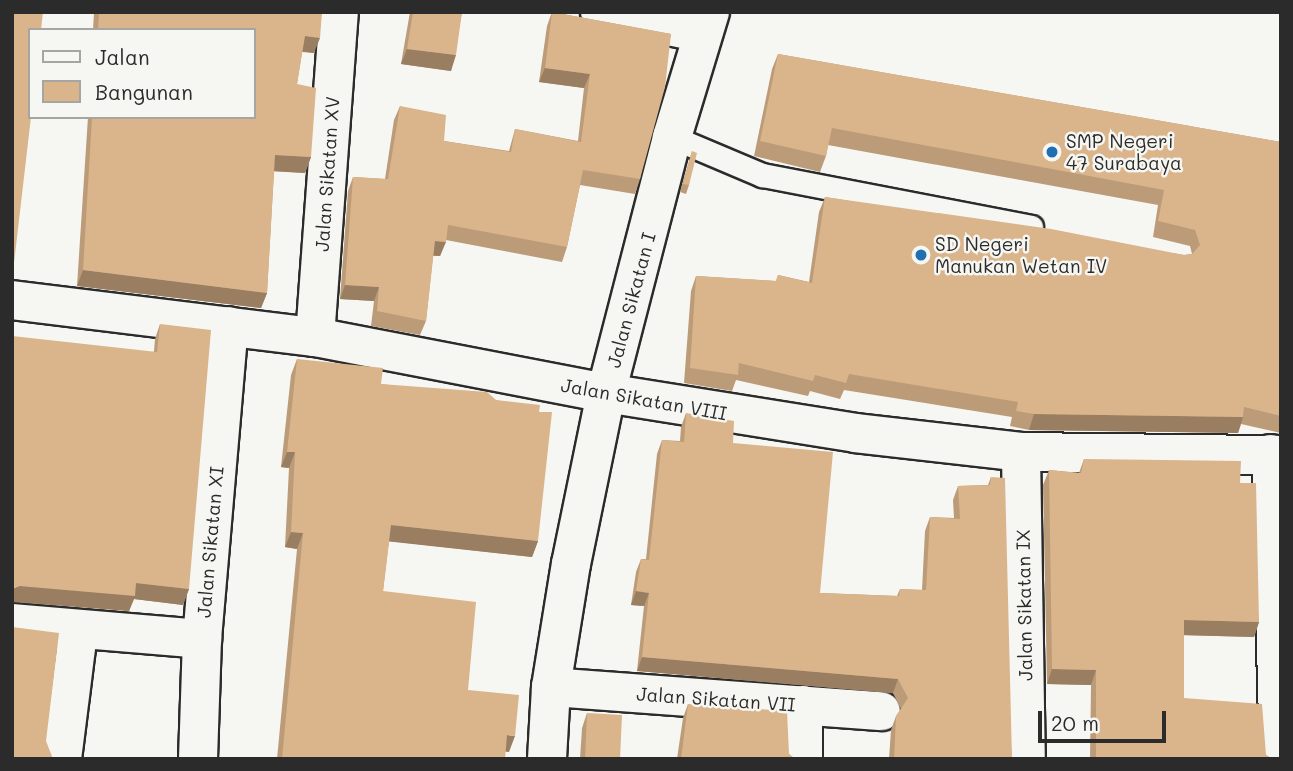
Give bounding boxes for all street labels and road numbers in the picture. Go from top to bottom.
street label: Jalan Sikatan XV [310,96,344,252]
street label: Jalan Sikatan I [602,230,660,370]
street label: Jalan Sikatan VIII [559,373,729,425]
street label: Jalan Sikatan XI [192,465,228,619]
street label: Jalan Sikatan IX [1011,529,1037,681]
street label: Jalan Sikatan VII [636,682,796,716]

